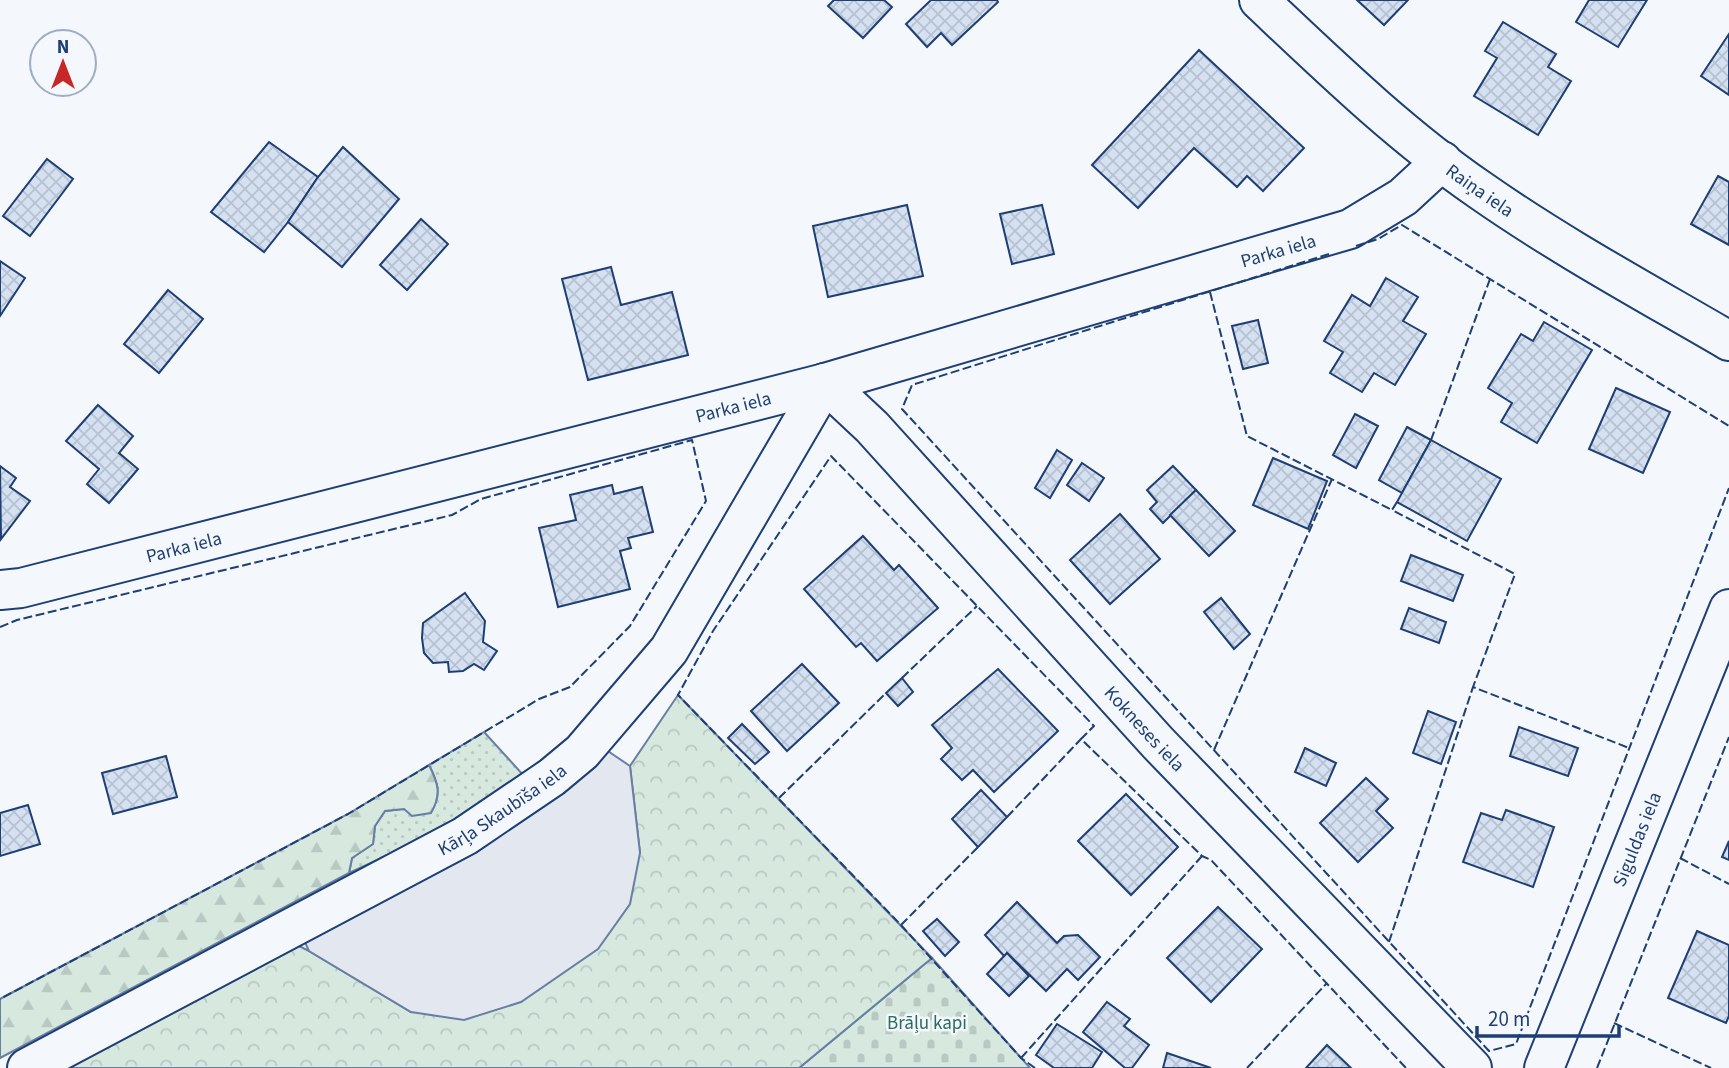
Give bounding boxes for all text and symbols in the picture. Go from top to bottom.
north arrow [28,28,98,98]
text: N [57,34,69,61]
street label: Raiņa iela [1440,158,1519,224]
street label: Parka iela [1238,228,1319,275]
street label: Parka iela [693,385,774,431]
street label: Parka iela [143,525,225,571]
street label: Kokneses iela [1097,680,1191,778]
street label: Kārļa Skaubīša iela [433,758,573,863]
street label: Siguldas iela [1606,788,1669,891]
scale bar [1477,995,1619,1038]
text: 20 m [1488,1004,1530,1034]
park label: Brāļu kapi [887,1010,967,1037]

